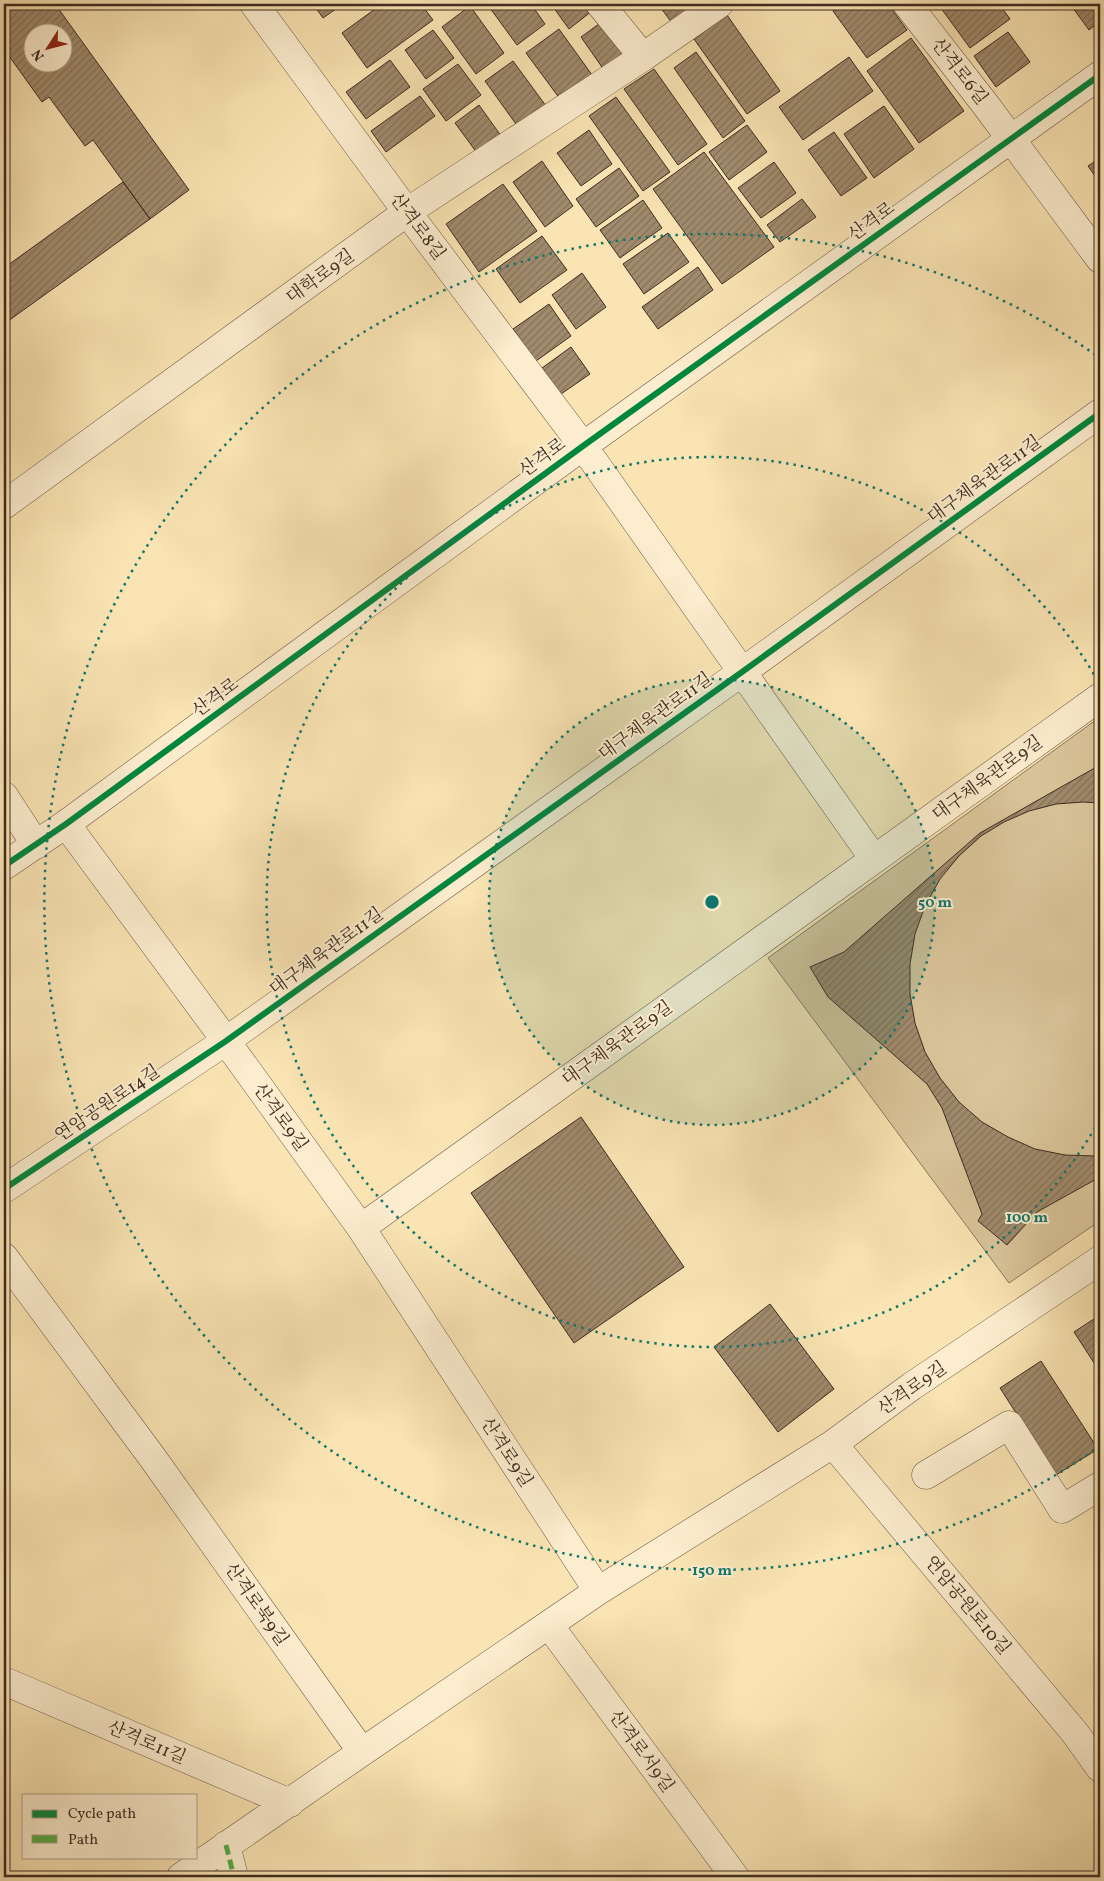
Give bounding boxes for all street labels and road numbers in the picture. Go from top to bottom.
street label: 산격로6길 [925,33,993,111]
street label: 산격로8길 [383,188,450,266]
street label: 산격로 [843,197,900,248]
street label: 대학로9길 [282,244,360,311]
street label: 대구체육관로11길 [923,430,1047,530]
street label: 산격로 [514,433,571,484]
street label: 대구체육관로11길 [594,667,718,767]
street label: 산격로 [187,673,244,724]
street label: 대구체육관로9길 [928,731,1048,828]
street label: 대구체육관로11길 [265,902,389,1002]
street label: 대구체육관로9길 [558,996,678,1093]
street label: 연암공원로14길 [50,1060,165,1149]
street label: 산격로9길 [246,1079,313,1157]
street label: 산격로9길 [873,1356,952,1422]
street label: 산격로9길 [474,1413,538,1493]
street label: 연암공원로10길 [918,1551,1016,1661]
street label: 산격로북9길 [218,1558,294,1651]
street label: 산격로서9길 [602,1706,679,1798]
street label: 산격로11길 [103,1716,190,1771]

